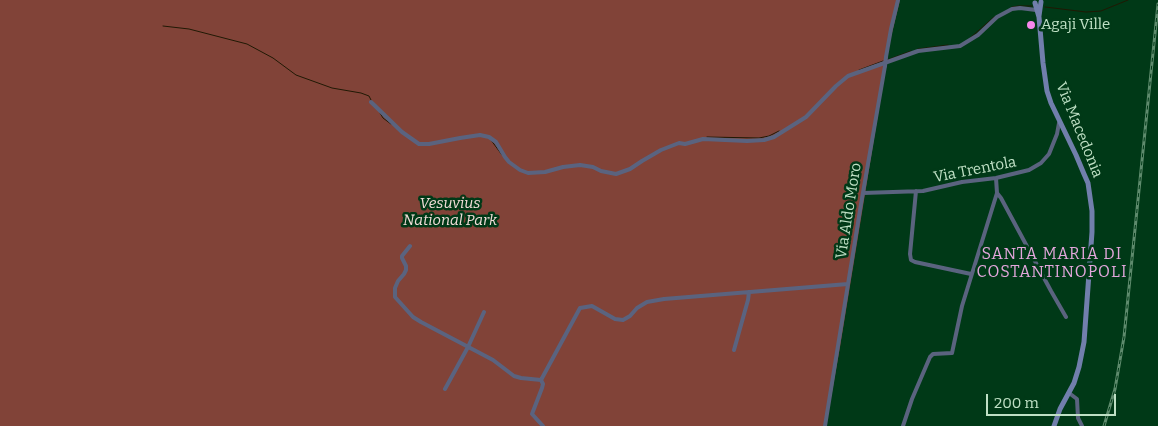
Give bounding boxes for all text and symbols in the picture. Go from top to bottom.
place label: Agaji Ville [1041,16,1110,34]
marker: Agaji Ville [1025,19,1037,31]
street label: Via Macedonia [1052,80,1106,180]
street label: Via Trentola [932,153,1018,187]
street label: Via Aldo Moro [833,162,865,260]
park label: Vesuvius National Park [403,195,497,230]
district label: SANTA MARIA DI COSTANTINOPOLI [975,245,1129,283]
scale bar [988,384,1118,416]
text: 200 m [994,394,1039,412]

